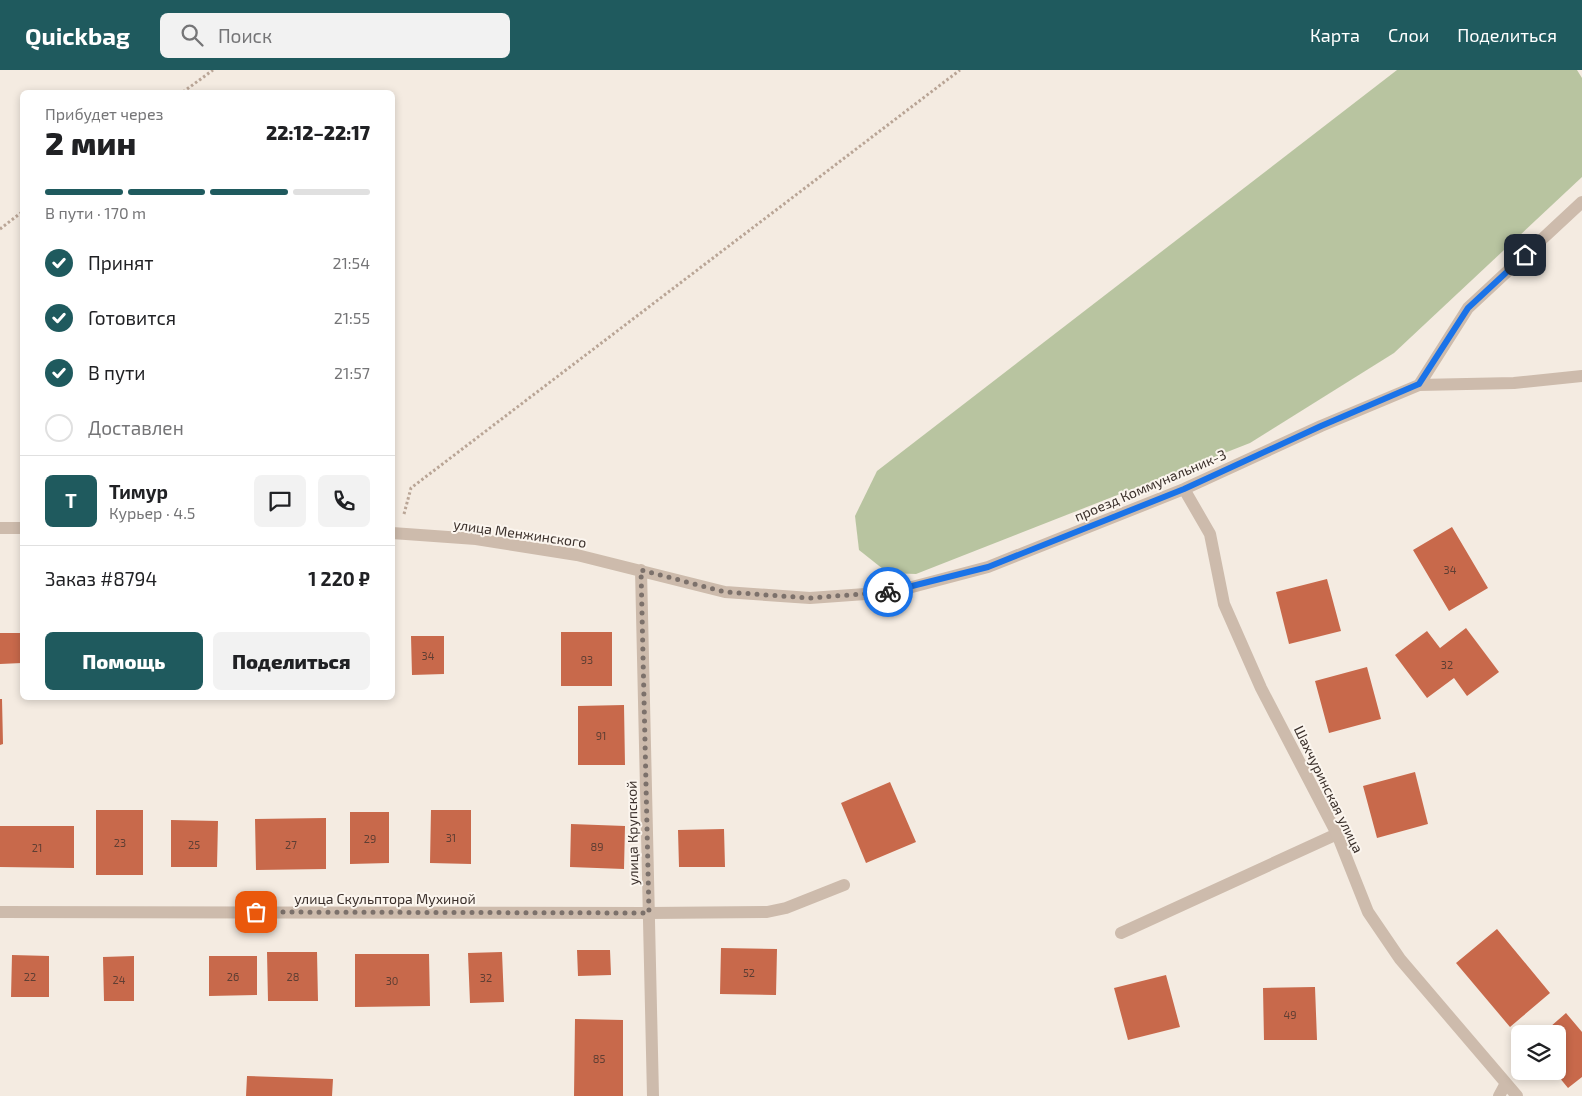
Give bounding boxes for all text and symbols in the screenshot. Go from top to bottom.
search box [160,13,510,58]
text: Quickbag [25,21,130,50]
icon: search [178,21,206,49]
text: Поиск [218,24,272,47]
text: Карта [1310,24,1360,46]
text: Слои [1388,24,1429,46]
text: Поделиться [1457,24,1557,46]
text: Прибудет через [45,104,163,123]
text: 22:12–22:17 [266,121,370,144]
text: 2 мин [45,123,136,161]
text: В пути · 170 m [45,203,146,222]
pin [1504,234,1546,276]
icon: home [1511,241,1539,269]
icon: check [45,249,73,277]
text: Принят [88,251,154,274]
text: 21:54 [332,253,370,272]
icon: check [45,304,73,332]
text: Готовится [88,306,176,329]
text: 21:55 [334,308,370,327]
icon: check [45,359,73,387]
text: В пути [88,361,146,384]
text: 21:57 [334,363,370,382]
text: Доставлен [88,416,184,439]
street label: проезд Коммунальник-3 [1071,445,1229,525]
button: chat [254,475,306,527]
button: phone [318,475,370,527]
text: Тимур [109,480,168,503]
text: Т [65,489,77,512]
text: Курьер · 4.5 [109,503,195,522]
street label: улица Менжинского [452,515,588,551]
house number: 34 [1444,563,1457,576]
text: Заказ #8794 [45,567,157,590]
text: 1 220 ₽ [308,567,370,590]
courier [863,567,913,617]
icon: bike [874,578,902,606]
button: Помощь [45,632,203,690]
button: Поделиться [213,632,370,690]
house number: 34 [422,649,435,662]
house number: 93 [581,653,593,666]
house number: 32 [1441,658,1453,671]
street label: Шахчуринская улица [1291,723,1367,855]
house number: 91 [596,729,606,742]
street label: улица Крупской [623,780,641,886]
house number: 31 [446,831,456,844]
house number: 29 [364,832,376,845]
house number: 23 [114,836,126,849]
house number: 25 [188,838,200,851]
house number: 27 [285,838,297,851]
house number: 89 [591,840,603,853]
house number: 21 [32,841,42,854]
street label: улица Скульптора Мухиной [294,890,476,907]
pin [235,891,277,933]
icon: bag [242,898,270,926]
house number: 52 [743,966,755,979]
house number: 22 [24,970,36,983]
house number: 26 [227,970,239,983]
house number: 28 [287,970,299,983]
house number: 32 [480,971,492,984]
house number: 24 [113,973,126,986]
house number: 30 [386,974,398,987]
house number: 49 [1283,1008,1297,1021]
map controls [1511,1025,1566,1080]
button: layers [1511,1025,1566,1080]
house number: 85 [593,1052,605,1065]

